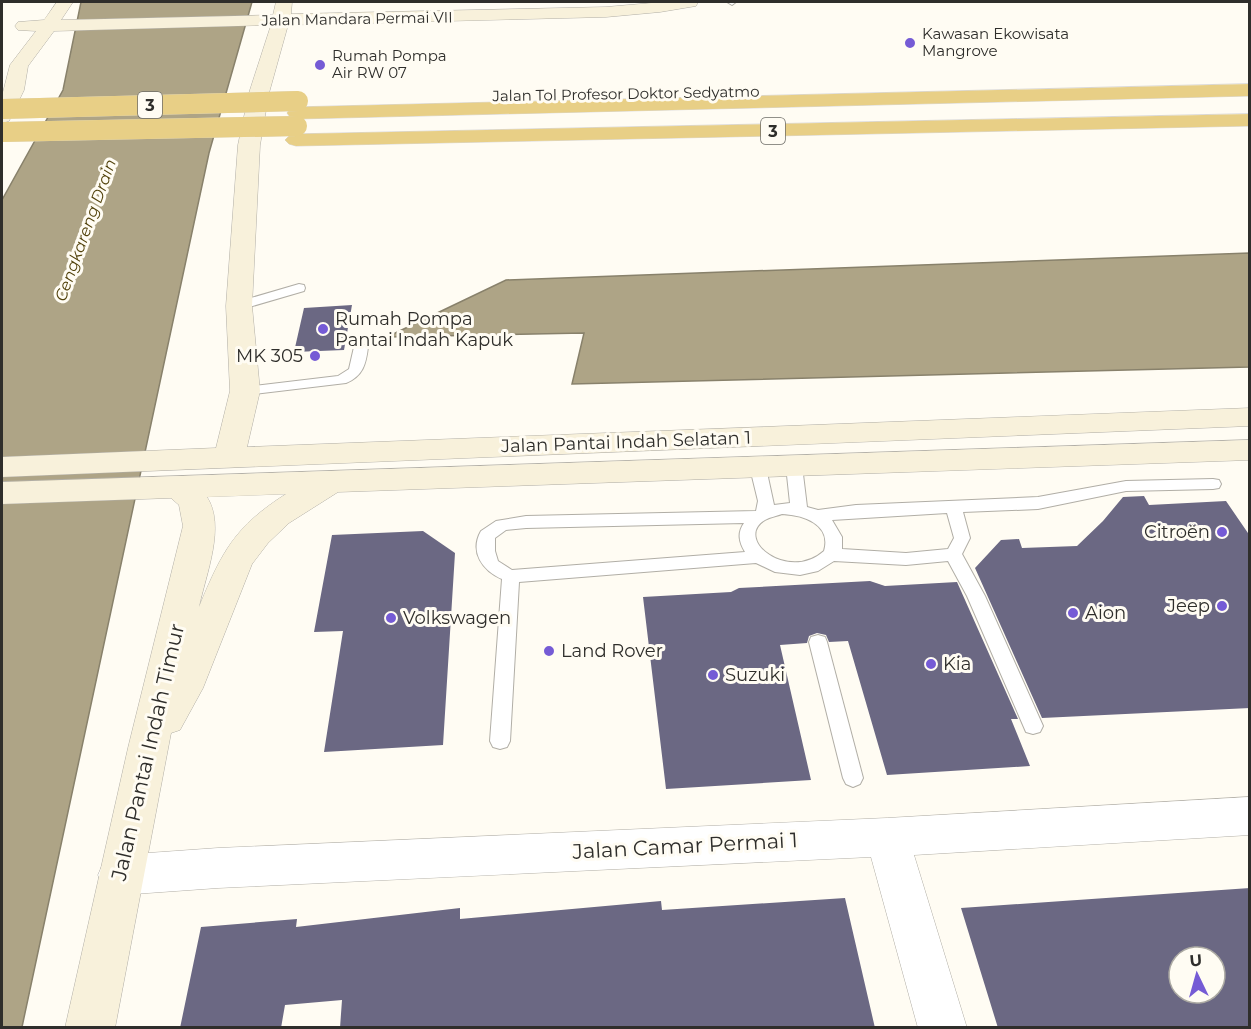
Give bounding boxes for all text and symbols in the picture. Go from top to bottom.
street label: Jalan Mandara Permai VII [260,7,453,30]
place label: Kawasan Ekowisata Mangrove [922,24,1069,60]
marker: Kawasan Ekowisata Mangrove [903,36,917,50]
place label: Rumah Pompa Air RW 07 [332,46,447,82]
marker: Rumah Pompa Air RW 07 [313,58,327,72]
street label: Jalan Tol Profesor Doktor Sedyatmo [491,82,760,105]
road number: 3 [138,92,162,118]
road number: 3 [761,118,785,144]
water label: Cengkareng Drain [51,157,120,304]
place label: Rumah Pompa Pantai Indah Kapuk [335,308,513,351]
marker: Rumah Pompa Pantai Indah Kapuk [316,322,330,336]
place label: MK 305 [236,345,303,367]
marker: MK 305 [308,349,322,363]
street label: Jalan Pantai Indah Selatan 1 [500,427,751,457]
place label: Citroën [1144,521,1210,543]
marker: Citroën [1215,525,1229,539]
place label: Jeep [1166,595,1210,617]
marker: Jeep [1215,599,1229,613]
place label: Aion [1085,602,1126,624]
marker: Aion [1066,606,1080,620]
place label: Volkswagen [403,607,511,629]
marker: Volkswagen [384,611,398,625]
street label: Jalan Pantai Indah Timur [106,621,189,884]
place label: Land Rover [561,640,663,662]
marker: Land Rover [542,644,556,658]
place label: Kia [943,653,971,675]
marker: Kia [924,657,938,671]
place label: Suzuki [725,664,785,686]
marker: Suzuki [706,668,720,682]
street label: Jalan Camar Permai 1 [571,827,798,864]
north arrow [1167,945,1227,1005]
text: U [1189,951,1203,971]

